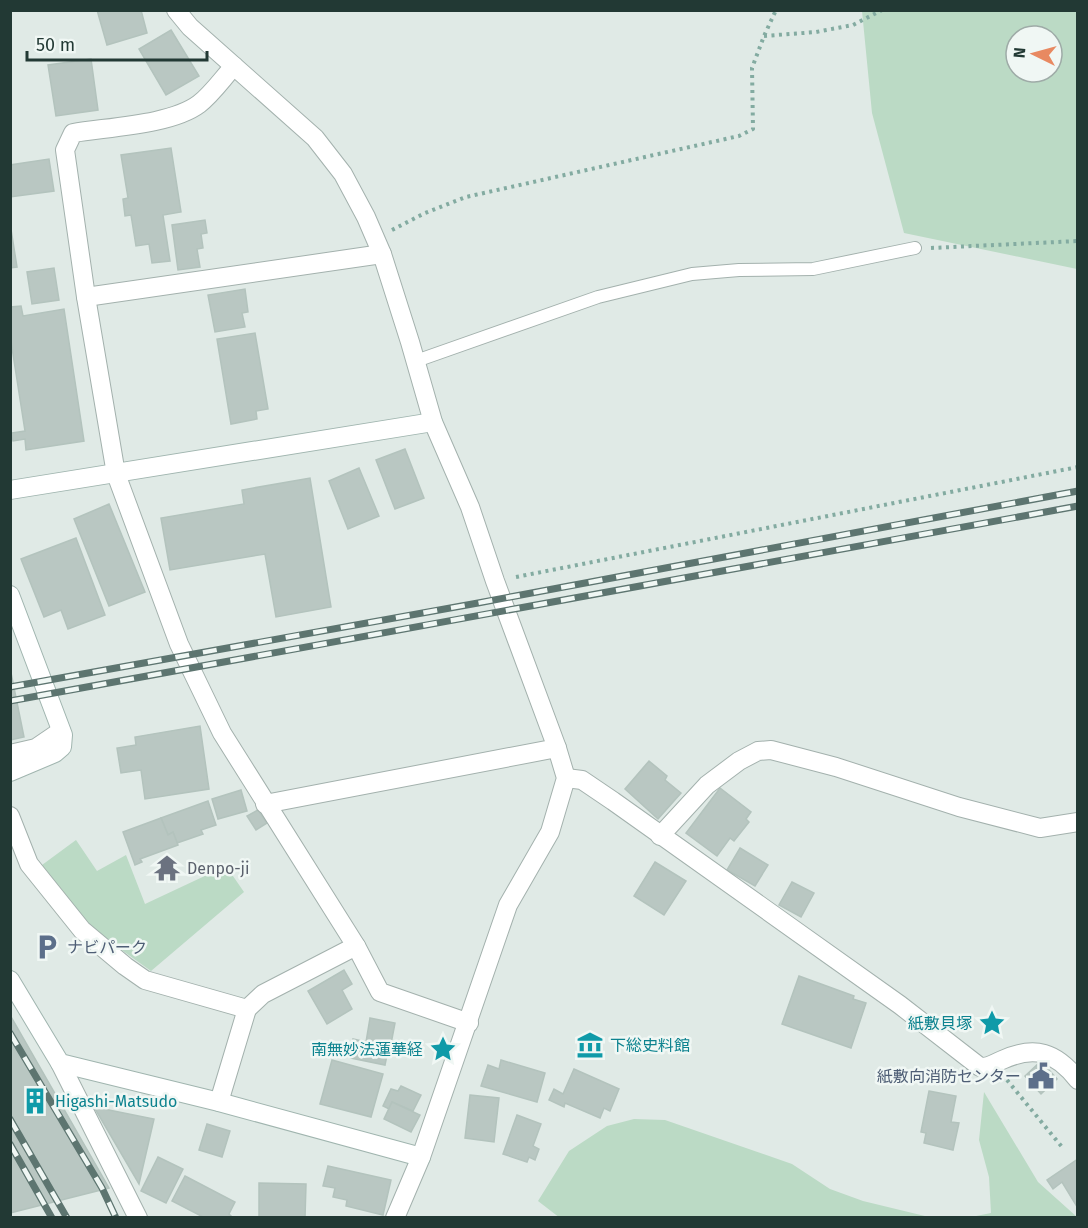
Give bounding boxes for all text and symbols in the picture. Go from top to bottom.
scale bar [27,24,207,62]
north arrow [1004,24,1064,84]
text: 50 m [36,34,75,56]
text: N [1010,47,1029,59]
temple icon: Denpo-ji [152,853,182,883]
place label: Denpo-ji [187,859,250,878]
parking icon: ナビパーク [32,932,62,962]
place label: ナビパーク [67,938,147,957]
place icon: 紙敷貝塚 [977,1008,1007,1038]
place label: 紙敷貝塚 [908,1014,972,1033]
museum icon: 下総史料館 [575,1030,605,1060]
place icon: 南無妙法蓮華経 [428,1034,458,1064]
place label: 下総史料館 [610,1036,690,1055]
place label: 南無妙法蓮華経 [311,1040,423,1059]
public building icon: 紙敷向消防センター [1026,1061,1056,1091]
place label: 紙敷向消防センター [877,1067,1021,1086]
building icon: Higashi-Matsudo [20,1086,50,1116]
place label: Higashi-Matsudo [55,1092,177,1111]

